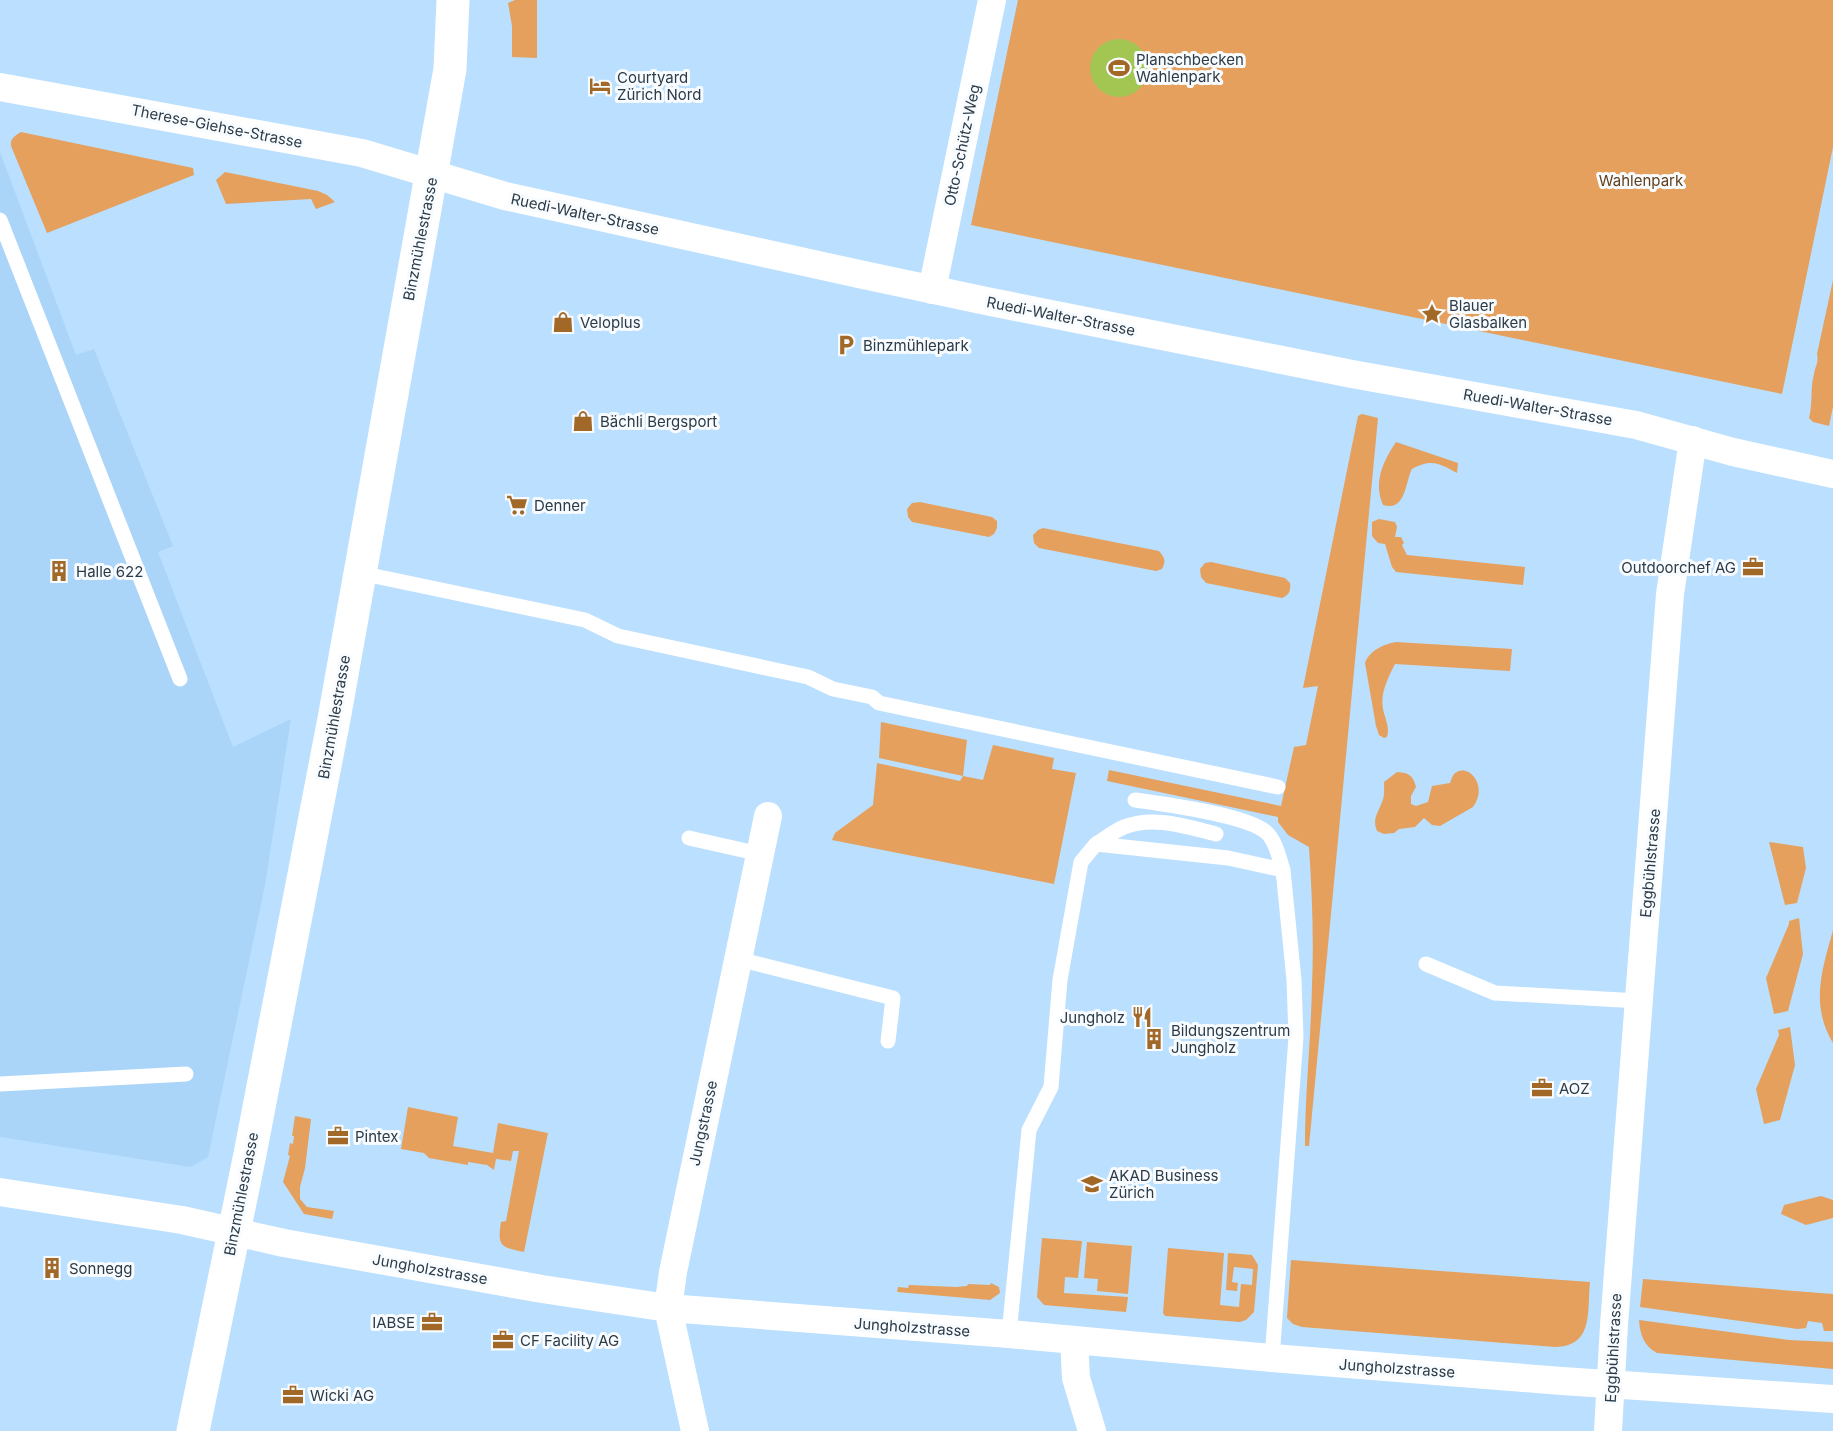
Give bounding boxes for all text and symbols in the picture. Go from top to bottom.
place label: Planschbecken Wahlenpark [1136,50,1244,86]
sports icon: Planschbecken Wahlenpark [1107,56,1131,80]
place label: Courtyard Zürich Nord [617,68,701,104]
hotel icon: Courtyard Zürich Nord [588,74,612,98]
street label: Otto-Schütz-Weg [940,82,984,208]
street label: Therese-Giehse-Strasse [130,100,304,152]
park label: Wahlenpark [1599,171,1684,190]
street label: Binzmühlestrasse [399,176,441,302]
street label: Ruedi-Walter-Strasse [509,189,661,239]
street label: Ruedi-Walter-Strasse [985,292,1137,340]
place label: Blauer Glasbalken [1449,296,1527,332]
place icon: Blauer Glasbalken [1420,302,1444,326]
shop icon: Veloplus [551,310,575,334]
place label: Veloplus [580,313,641,332]
parking icon: Binzmühlepark [834,333,858,357]
place label: Binzmühlepark [863,336,969,355]
street label: Ruedi-Walter-Strasse [1462,385,1614,429]
shop icon: Bächli Bergsport [571,409,595,433]
place label: Bächli Bergsport [600,412,717,431]
supermarket icon: Denner [505,493,529,517]
place label: Denner [534,496,586,515]
office icon: Outdoorchef AG [1741,555,1765,579]
place label: Outdoorchef AG [1621,558,1736,577]
building icon: Halle 622 [47,559,71,583]
place label: Halle 622 [76,562,143,581]
street label: Binzmühlestrasse [314,654,354,780]
street label: Eggbühlstrasse [1636,808,1664,918]
restaurant icon: Jungholz [1130,1005,1154,1029]
place label: Jungholz [1060,1008,1125,1027]
place label: Bildungszentrum Jungholz [1171,1021,1290,1057]
building icon: Bildungszentrum Jungholz [1142,1027,1166,1051]
office icon: AOZ [1530,1076,1554,1100]
street label: Jungstrasse [685,1078,721,1168]
place label: AOZ [1559,1079,1590,1098]
office icon: Pintex [326,1124,350,1148]
place label: Pintex [355,1127,398,1146]
street label: Binzmühlestrasse [220,1131,262,1257]
place label: AKAD Business Zürich [1109,1166,1219,1202]
school or university icon: AKAD Business Zürich [1080,1172,1104,1196]
street label: Jungholzstrasse [371,1250,489,1288]
building icon: Sonnegg [40,1256,64,1280]
place label: Sonnegg [69,1259,133,1278]
street label: Eggbühlstrasse [1601,1293,1625,1403]
office icon: IABSE [420,1310,444,1334]
place label: IABSE [372,1313,415,1332]
street label: Jungholzstrasse [853,1313,971,1341]
office icon: CF Facility AG [491,1328,515,1352]
place label: CF Facility AG [520,1331,619,1350]
street label: Jungholzstrasse [1338,1354,1456,1382]
office icon: Wicki AG [281,1383,305,1407]
place label: Wicki AG [310,1386,374,1405]

